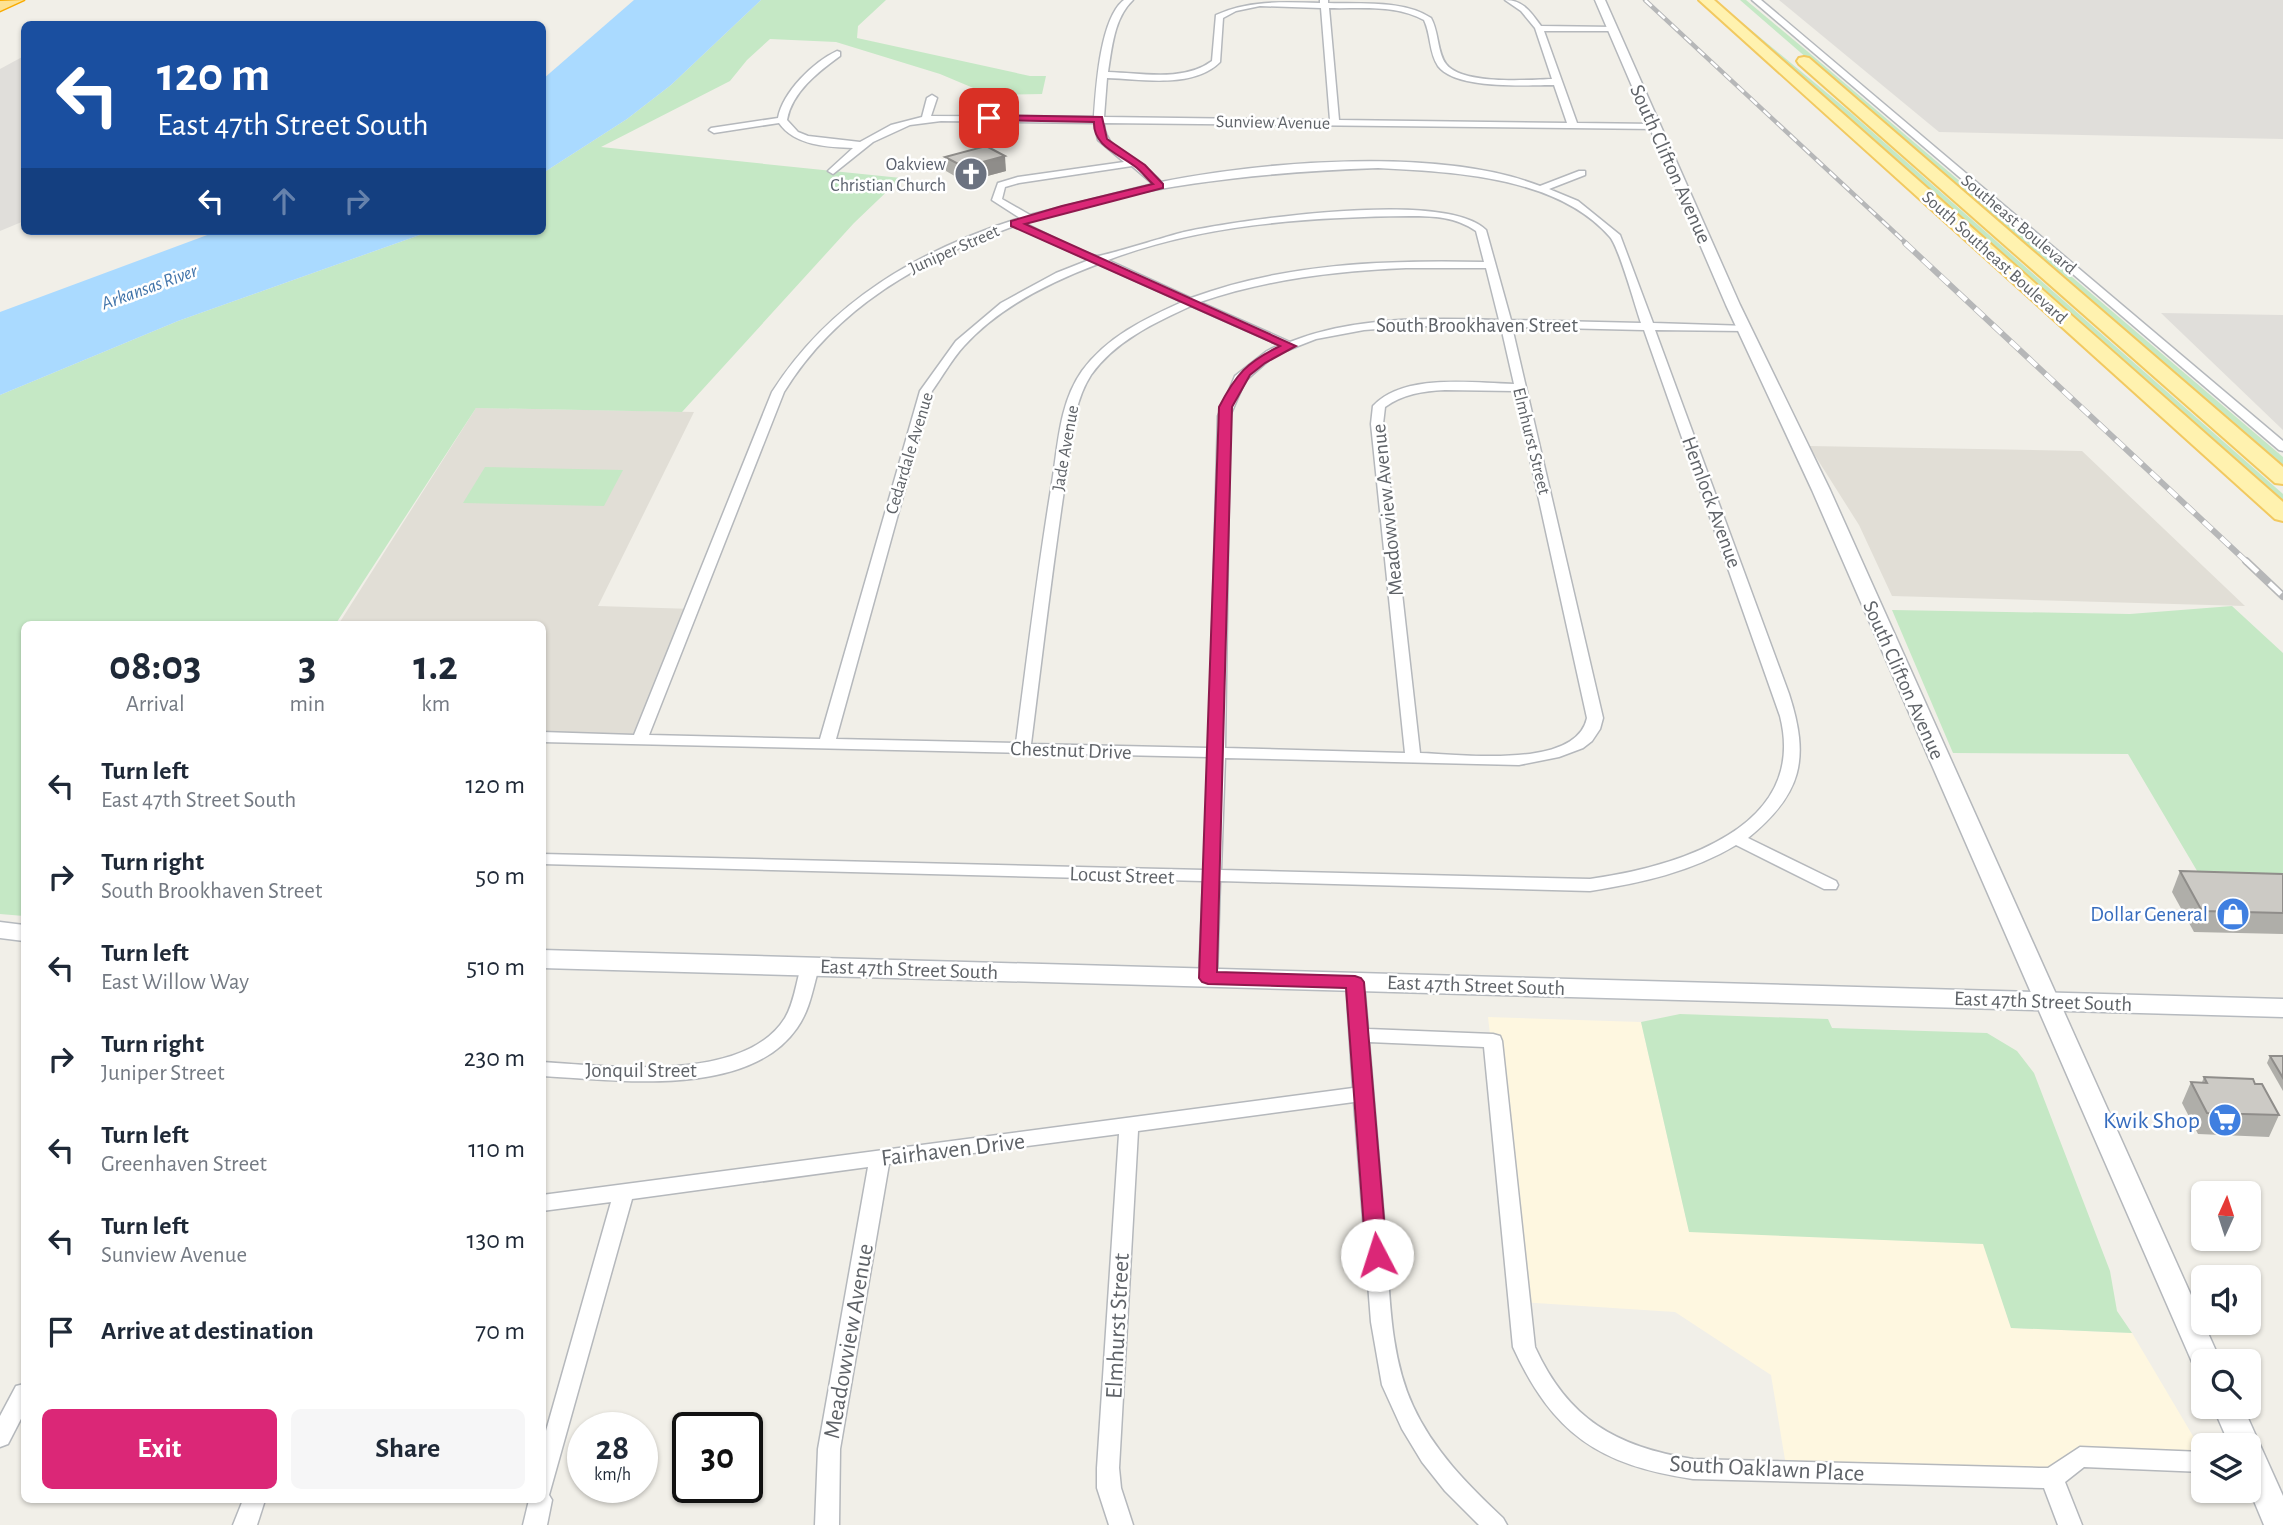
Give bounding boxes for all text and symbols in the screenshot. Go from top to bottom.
icon: left [42,49,133,140]
text: 120 m [157,51,270,100]
street label: South Clifton Avenue [1626,82,1715,247]
pin [959,88,1019,148]
icon: arrive [970,99,1008,137]
text: East 47th Street South [157,109,429,141]
street label: Sunview Avenue [1216,113,1330,133]
church icon: Oakview Christian Church [952,155,990,193]
place label: Oakview Christian Church [830,156,946,195]
street label: Southeast Boulevard [1957,172,2079,278]
icon: left [192,182,230,220]
icon: ahead [265,182,303,220]
icon: right [338,182,376,220]
street label: South Southeast Boulevard [1918,188,2070,327]
street label: Juniper Street [907,222,1002,278]
water label: Arkansas River [98,261,201,314]
street label: South Brookhaven Street [1376,315,1578,336]
street label: Elmhurst Street [1509,386,1553,497]
street label: Cedardale Avenue [883,390,937,516]
street label: Jade Avenue [1050,404,1082,492]
street label: Meadowview Avenue [1368,423,1407,597]
street label: Hemlock Avenue [1678,434,1745,571]
street label: South Clifton Avenue [1859,598,1948,763]
text: 08:03 [109,645,201,687]
text: 3 [298,645,316,687]
text: 1.2 [413,645,458,687]
text: Arrival [126,693,185,716]
text: min [289,693,325,716]
text: km [421,693,450,716]
street label: Chestnut Drive [1010,738,1132,763]
text: Turn left [101,758,189,784]
icon: left [42,767,80,805]
text: 120 m [465,772,525,798]
text: East 47th Street South [101,789,296,812]
text: Turn right [101,849,204,875]
icon: right [42,858,80,896]
text: 50 m [475,863,525,889]
street label: Locust Street [1069,863,1175,888]
text: South Brookhaven Street [101,880,322,903]
shop icon: Dollar General [2214,895,2252,933]
place label: Dollar General [2090,904,2208,925]
text: Turn left [101,940,189,966]
icon: left [42,949,80,987]
text: 510 m [466,954,525,980]
street label: East 47th Street South [820,956,998,983]
text: East Willow Way [101,971,249,994]
street label: East 47th Street South [1387,972,1565,999]
street label: East 47th Street South [1954,988,2132,1015]
text: Turn right [101,1031,204,1057]
icon: right [42,1040,80,1078]
text: 230 m [464,1045,525,1071]
street label: Jonquil Street [585,1060,697,1081]
text: Juniper Street [101,1062,225,1085]
supermarket icon: Kwik Shop [2206,1101,2244,1139]
place label: Kwik Shop [2103,1109,2200,1133]
text: Turn left [101,1122,189,1148]
street label: Fairhaven Drive [880,1129,1026,1171]
icon: left [42,1131,80,1169]
text: 110 m [468,1136,525,1162]
text: Greenhaven Street [101,1153,267,1176]
north arrow [2191,1181,2261,1251]
map controls [2191,1181,2261,1503]
text: Turn left [101,1213,189,1239]
position arrow [1340,1218,1414,1292]
icon: left [42,1222,80,1260]
text: 130 m [467,1227,525,1253]
street label: Meadowview Avenue [820,1242,878,1441]
text: Sunview Avenue [101,1244,247,1267]
street label: Elmhurst Street [1102,1252,1134,1400]
button: sound [2191,1265,2261,1335]
icon: arrive [42,1313,80,1351]
text: Arrive at destination [101,1318,314,1344]
text: 70 m [475,1318,525,1344]
button: search [2191,1349,2261,1419]
button: Exit [42,1409,277,1489]
button: Share [291,1409,525,1489]
speed limit sign: 30 [672,1412,763,1503]
text: 28 [596,1431,629,1466]
button: layers [2191,1433,2261,1503]
street label: South Oaklawn Place [1669,1452,1865,1486]
text: km/h [594,1466,631,1484]

